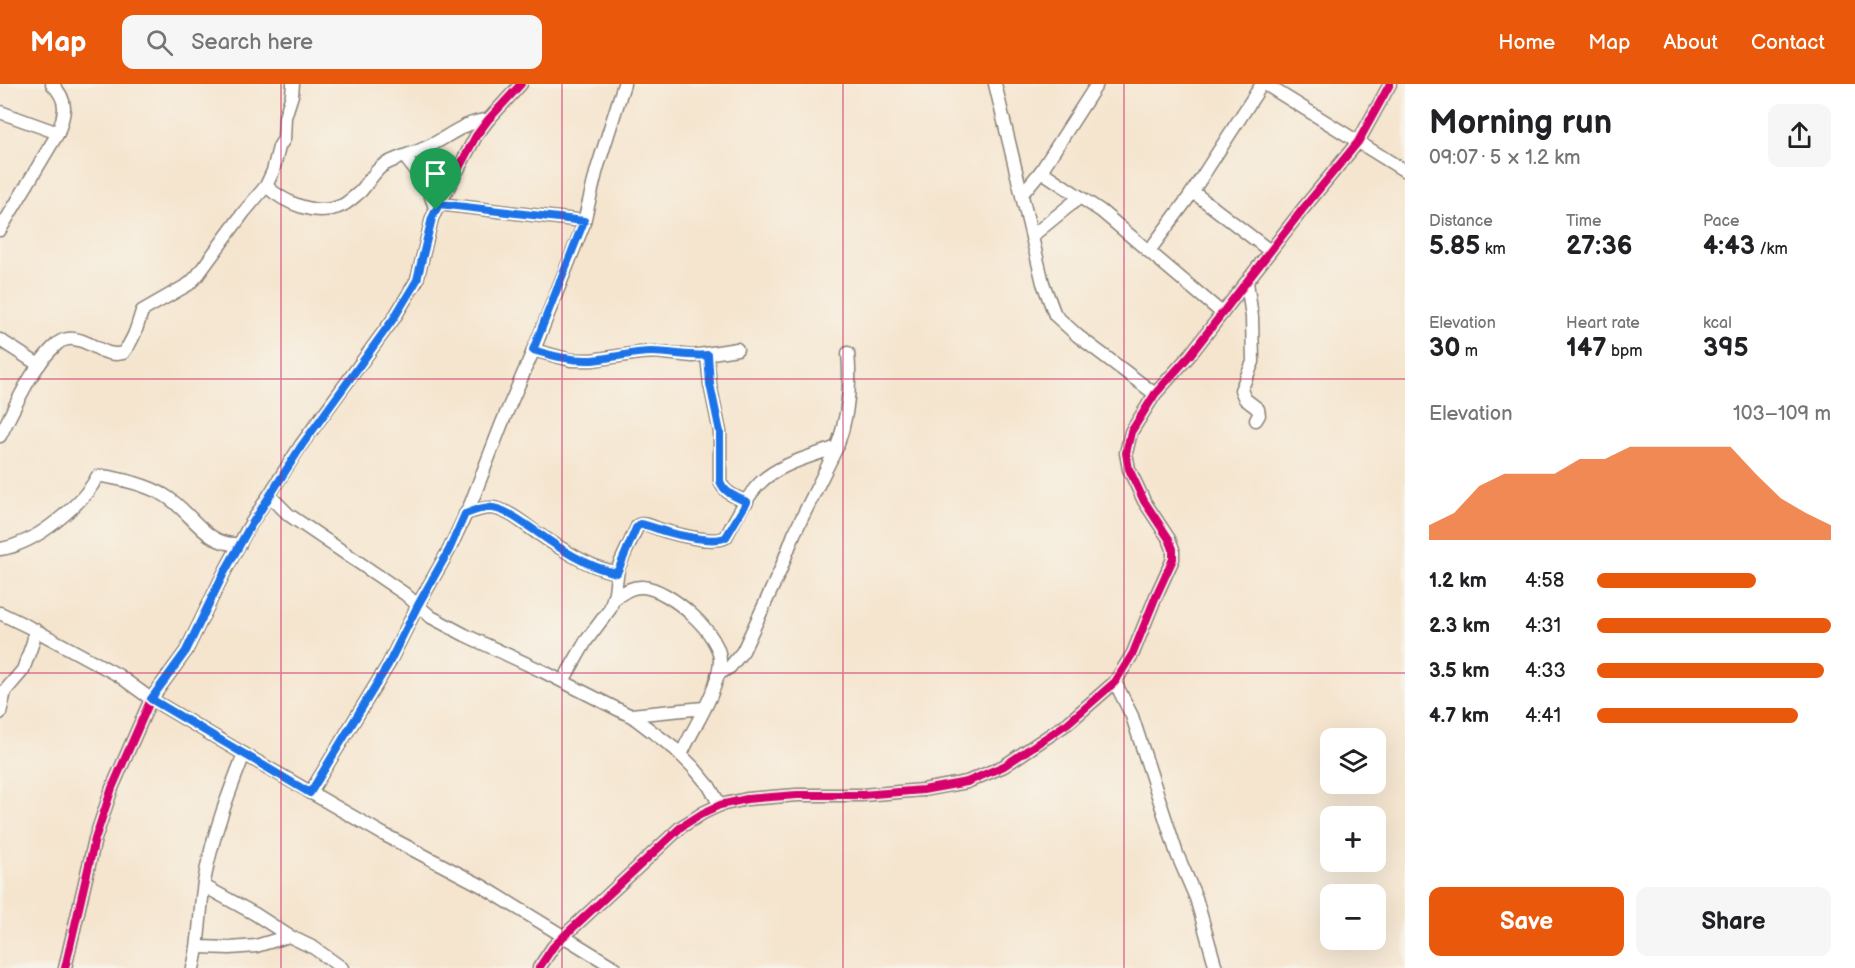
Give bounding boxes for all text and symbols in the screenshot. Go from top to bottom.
search box [122,15,542,69]
text: Map [30,26,86,59]
icon: search [143,26,176,59]
text: Search here [191,29,313,56]
text: Home [1498,30,1555,55]
text: Map [1588,30,1630,55]
text: About [1663,30,1718,55]
text: Contact [1751,30,1825,55]
text: Morning run [1429,103,1612,143]
button: share [1768,104,1831,167]
text: 09:07 · 5 × 1.2 km [1429,146,1581,170]
pin [410,148,461,210]
icon: arrive [419,157,452,190]
text: Distance [1429,212,1493,231]
text: Time [1566,212,1601,231]
text: Pace [1703,212,1739,231]
text: 5.85 [1429,231,1480,262]
text: 27:36 [1566,231,1632,262]
text: 4:43 [1703,231,1755,262]
text: km [1480,240,1506,259]
text: /km [1755,240,1788,259]
text: Elevation [1429,314,1496,333]
text: Heart rate [1566,314,1640,333]
text: kcal [1703,314,1732,333]
text: 30 [1429,333,1460,364]
text: 147 [1566,333,1607,364]
text: 395 [1703,333,1748,364]
text: m [1460,342,1478,361]
text: bpm [1607,342,1642,361]
text: Elevation [1429,402,1512,426]
text: 103–109 m [1733,402,1831,426]
text: 1.2 km [1429,569,1487,593]
text: 4:58 [1525,569,1564,593]
text: 2.3 km [1429,614,1490,638]
text: 4:31 [1525,614,1561,638]
text: 3.5 km [1429,659,1490,683]
text: 4:33 [1525,659,1566,683]
text: 4.7 km [1429,704,1489,728]
text: 4:41 [1525,704,1561,728]
map controls [1320,728,1386,950]
button: layers [1320,728,1386,794]
button: + [1320,806,1386,872]
button: − [1320,884,1386,950]
button: Save [1429,887,1624,956]
button: Share [1636,887,1831,956]

